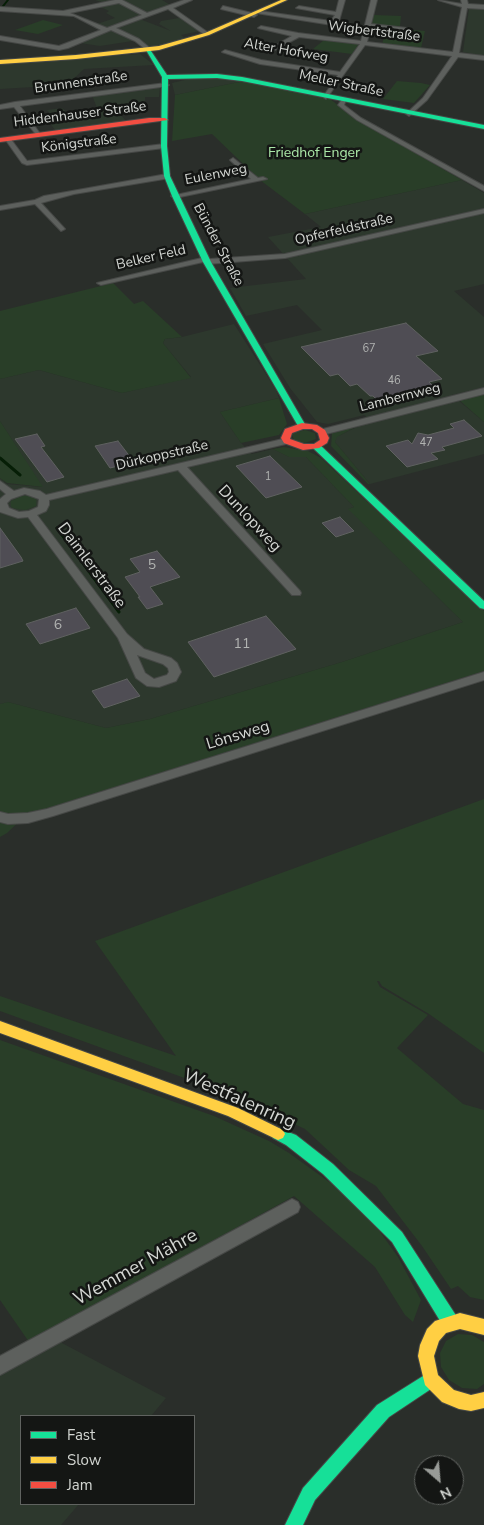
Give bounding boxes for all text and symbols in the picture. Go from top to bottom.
street label: Wigbertstraße [327,18,421,46]
street label: Alter Hofweg [243,35,329,67]
street label: Meller Straße [297,67,385,101]
street label: Brunnenstraße [33,68,129,98]
street label: Hiddenhauser Straße [13,99,147,131]
street label: Königstraße [40,131,118,157]
park label: Friedhof Enger [268,146,360,162]
street label: Eulenweg [184,161,248,189]
street label: Bünder Straße [189,201,247,289]
street label: Opferfeldstraße [293,211,395,249]
street label: Belker Feld [115,242,187,274]
house number: 67 [362,342,376,356]
house number: 46 [387,374,401,388]
street label: Lambernweg [358,380,442,416]
house number: 47 [419,436,433,450]
street label: Dürkoppstraße [114,437,210,475]
house number: 1 [265,470,271,484]
street label: Dunlopweg [213,482,285,556]
street label: Daimlerstraße [53,519,129,613]
house number: 5 [148,558,156,574]
house number: 6 [54,618,62,634]
house number: 11 [234,637,250,653]
street label: Lönsweg [204,717,272,755]
street label: Westfalenring [179,1065,299,1135]
street label: Wemmer Mähre [70,1225,202,1311]
legend [20,1415,195,1505]
text: Fast [67,1425,95,1445]
text: Slow [67,1450,101,1470]
north arrow [414,1455,464,1505]
text: Jam [67,1475,93,1495]
text: N [437,1482,455,1504]

